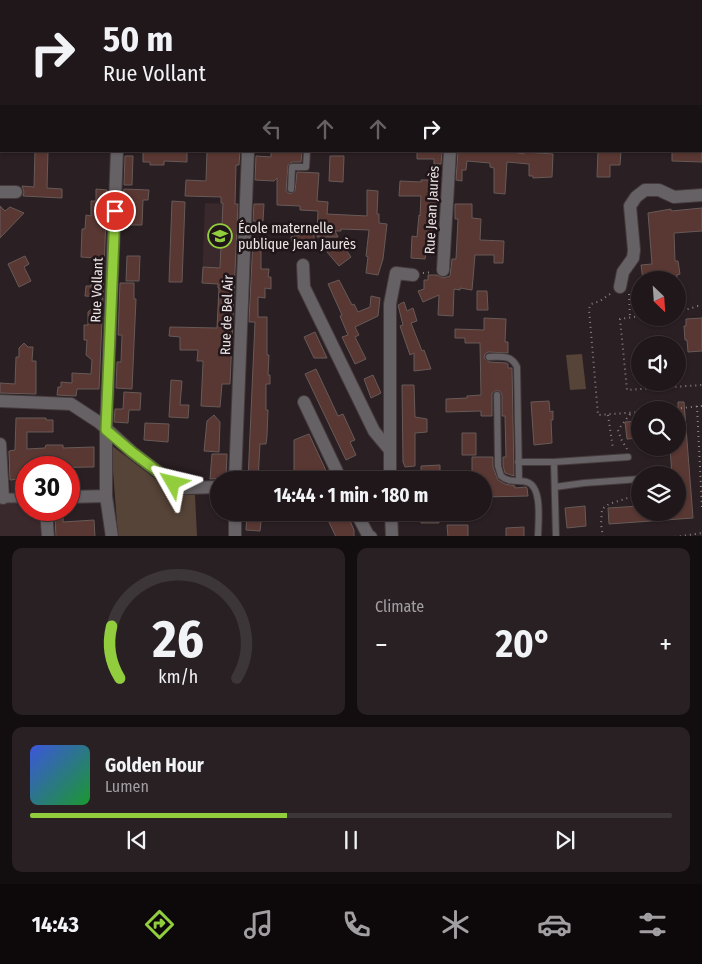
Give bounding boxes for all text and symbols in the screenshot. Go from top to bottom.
text: 50 m [103,18,173,60]
icon: right [20,20,85,85]
text: Rue Vollant [103,60,206,87]
icon: left [258,115,286,143]
icon: ahead [311,115,339,143]
icon: ahead [364,115,392,143]
icon: right [417,115,445,143]
street label: Rue Jean Jaurès [421,165,443,255]
pin [94,190,136,232]
icon: arrive [101,197,129,225]
place label: École maternelle publique Jean Jaurès [238,219,356,253]
school or university icon: École maternelle publique Jean Jaurès [207,223,233,249]
street label: Rue Vollant [87,257,107,323]
north arrow [631,271,686,326]
map controls [631,271,686,521]
street label: Rue de Bel Air [217,275,237,355]
button: sound [631,336,686,391]
button: search [631,401,686,456]
speed limit sign: 30 [15,456,80,521]
position arrow [146,456,198,508]
button: layers [631,466,686,521]
text: 14:44 · 1 min · 180 m [274,484,428,507]
text: Climate [375,597,424,616]
text: 26 [152,608,204,671]
text: 20° [495,621,552,667]
text: − [375,628,388,661]
text: + [659,628,672,661]
text: km/h [159,666,198,688]
text: Golden Hour [105,754,204,777]
text: Lumen [105,777,149,796]
icon: previous [123,826,151,854]
icon: pause [337,826,365,854]
icon: next [551,826,579,854]
icon: directions [142,907,177,942]
icon: music [241,907,276,942]
icon: phone [339,907,374,942]
icon: climate [438,907,473,942]
icon: car [537,907,572,942]
icon: filters [635,907,670,942]
text: 14:43 [32,911,79,938]

